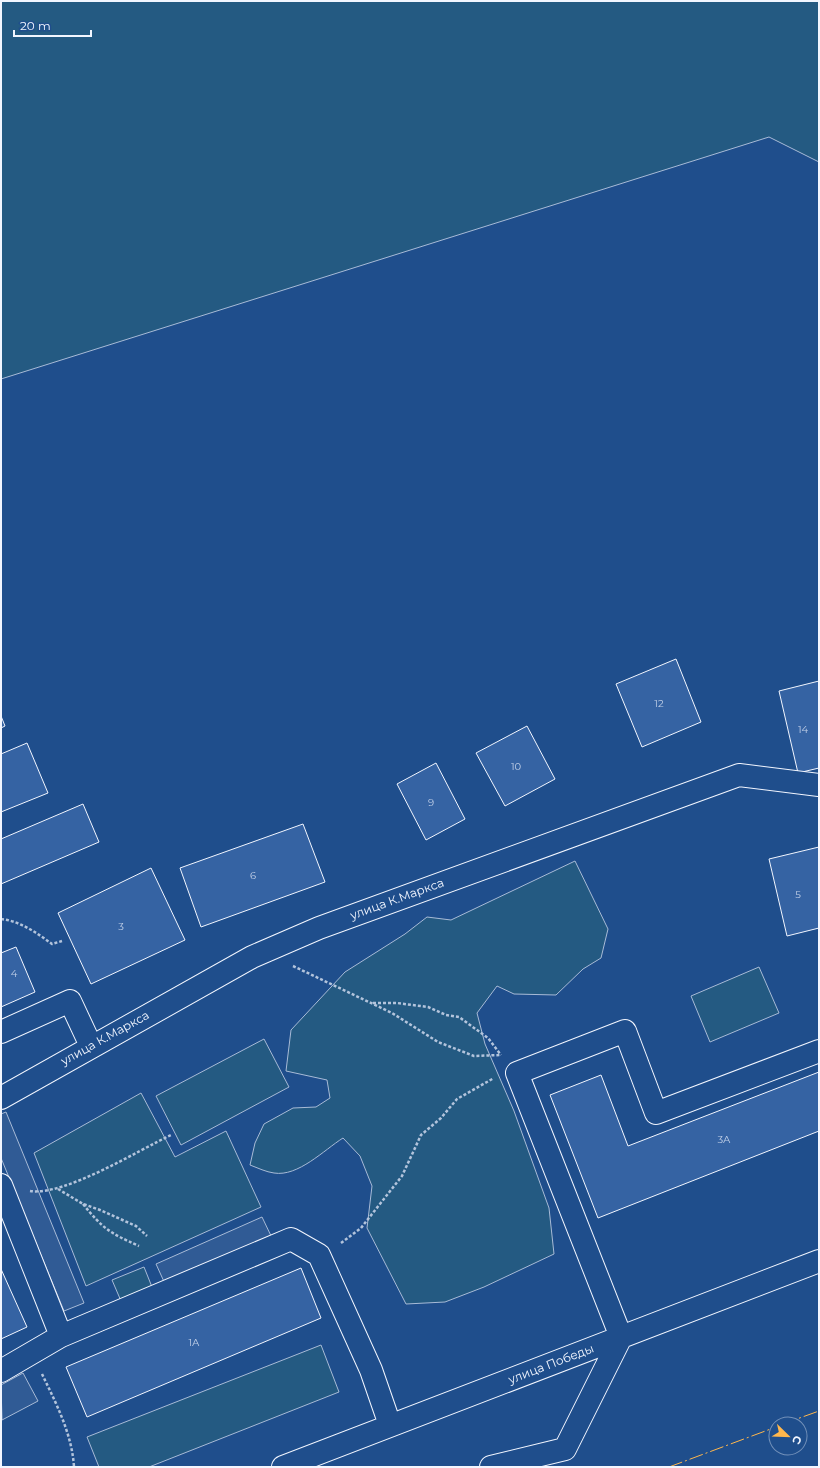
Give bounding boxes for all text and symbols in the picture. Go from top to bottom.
scale bar [14,12,91,38]
text: 20 m [20,18,51,33]
house number: 12 [654,697,664,710]
house number: 14 [798,723,808,736]
house number: 10 [511,760,521,773]
house number: 9 [428,796,434,809]
house number: 6 [250,869,256,882]
street label: улица К.Маркса [347,875,446,923]
house number: 5 [795,888,801,901]
house number: 3 [118,920,124,933]
house number: 4 [11,967,18,980]
street label: улица К.Маркса [57,1007,152,1069]
house number: 3А [717,1133,731,1146]
house number: 1А [188,1336,200,1349]
street label: улица Победы [505,1340,596,1387]
north arrow [768,1416,808,1456]
text: С [789,1433,805,1446]

